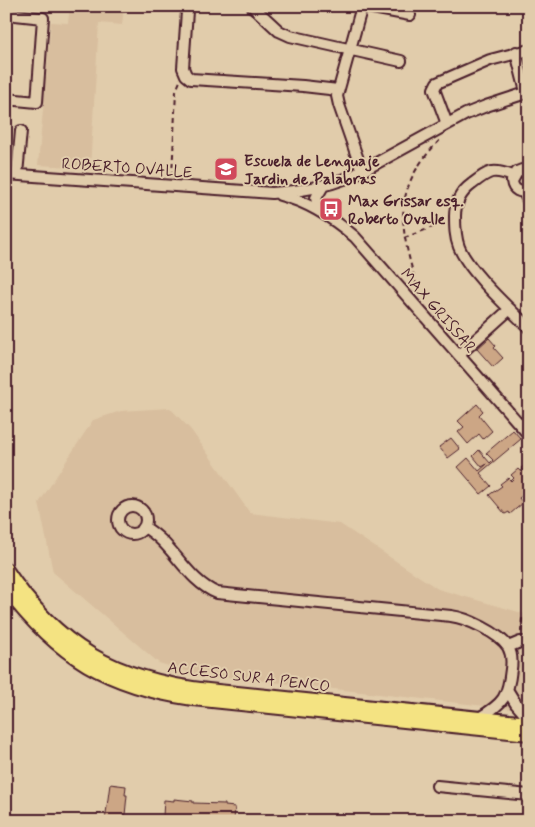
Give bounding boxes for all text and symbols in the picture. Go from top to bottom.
place label: Escuela de Lenguaje Jardin de Palabras [244,151,380,190]
street label: ROBERTO OVALLE [61,153,193,184]
school or university icon: Escuela de Lenguaje Jardin de Palabras [213,156,239,182]
place label: Max Grissar esq. Roberto Ovalle [348,191,464,230]
bus stop icon: Max Grissar esq. Roberto Ovalle [318,196,344,222]
street label: MAX GRISSAR [395,264,480,358]
street label: ACCESO SUR A PENCO [166,657,331,698]

